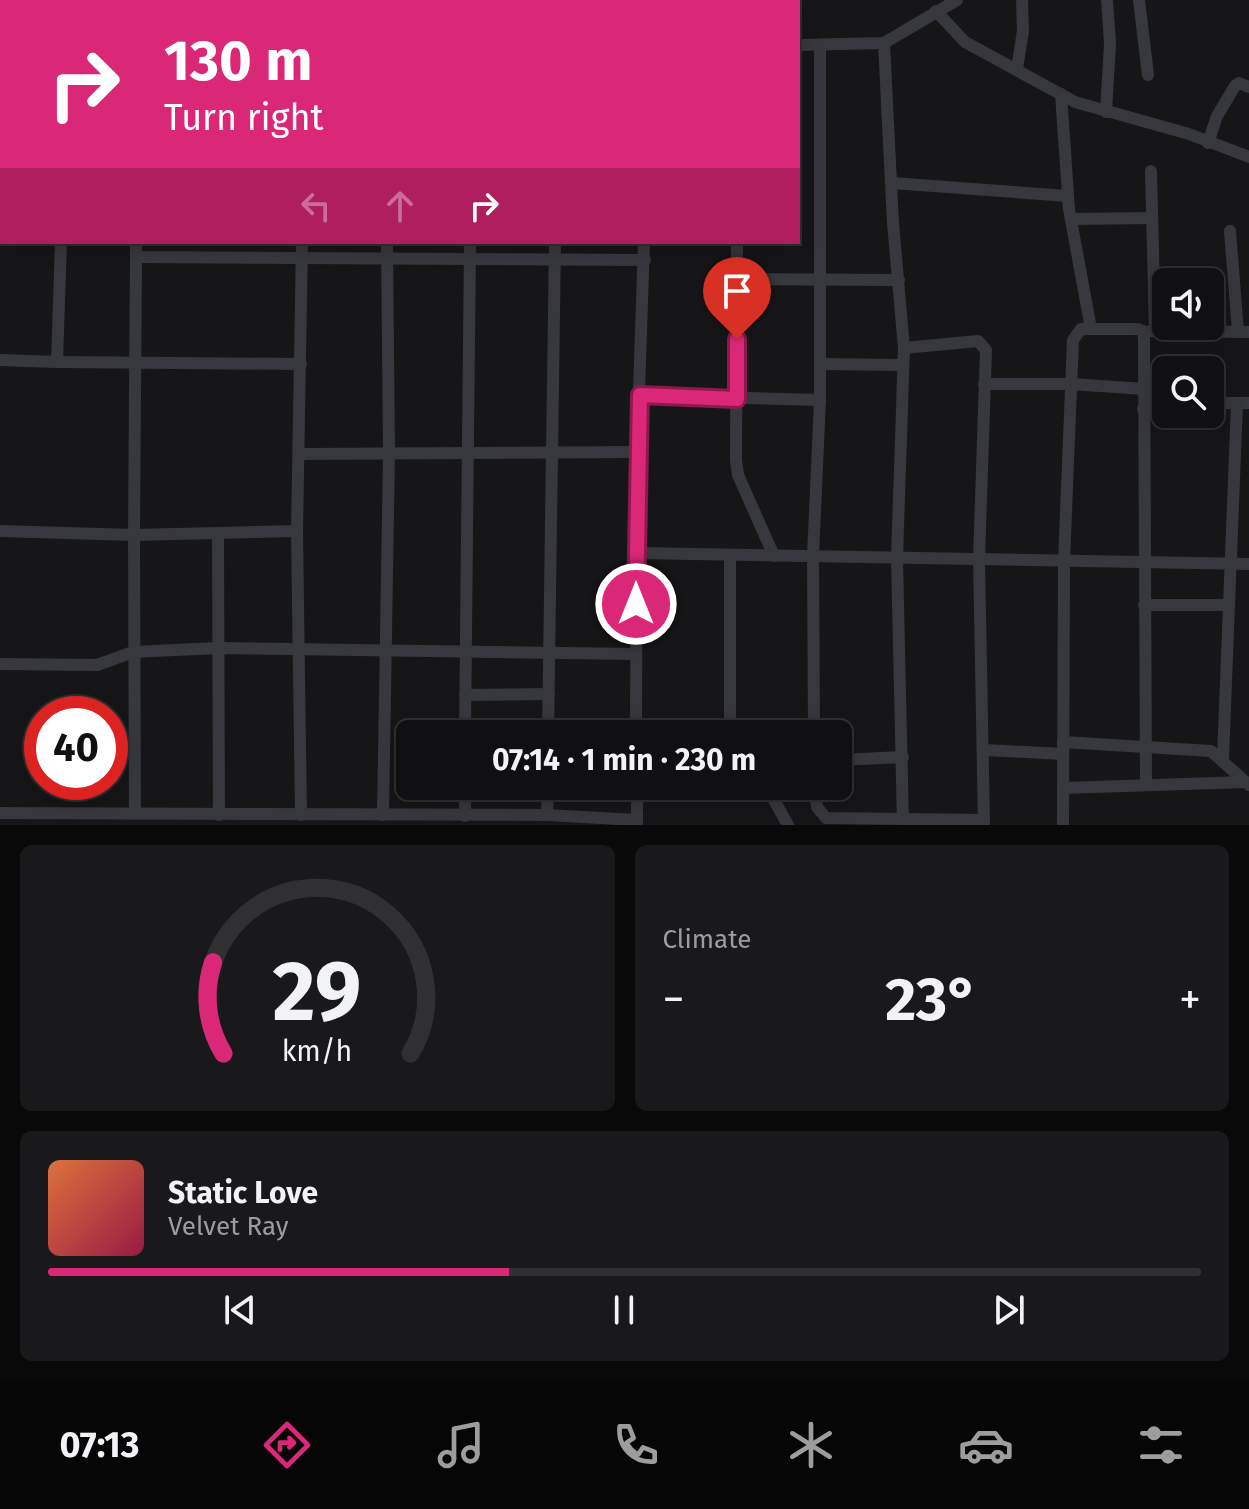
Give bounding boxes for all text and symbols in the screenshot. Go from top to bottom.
text: 130 m [164,28,312,95]
icon: right [32,32,136,136]
text: Turn right [164,96,324,140]
icon: left [294,184,338,228]
icon: ahead [378,184,422,228]
icon: right [462,184,506,228]
pin [703,257,771,339]
map controls [1152,268,1224,428]
button: sound [1152,268,1224,340]
icon: arrive [715,269,759,313]
button: search [1152,356,1224,428]
position arrow [594,562,678,646]
speed limit sign: 40 [24,696,128,800]
text: 07:14 · 1 min · 230 m [492,742,756,778]
text: Climate [663,924,751,955]
text: 29 [273,942,362,1042]
text: 23° [885,964,978,1036]
text: − [663,973,685,1026]
text: + [1179,973,1201,1026]
text: km/h [282,1034,353,1069]
text: Static Love [168,1175,318,1211]
text: Velvet Ray [168,1211,288,1242]
icon: previous [218,1288,262,1332]
icon: pause [602,1288,646,1332]
icon: next [987,1288,1031,1332]
icon: directions [259,1417,315,1473]
icon: music [433,1417,489,1473]
icon: phone [608,1417,664,1473]
icon: climate [783,1417,839,1473]
icon: car [958,1417,1014,1473]
icon: filters [1133,1417,1189,1473]
text: 07:13 [59,1423,140,1467]

